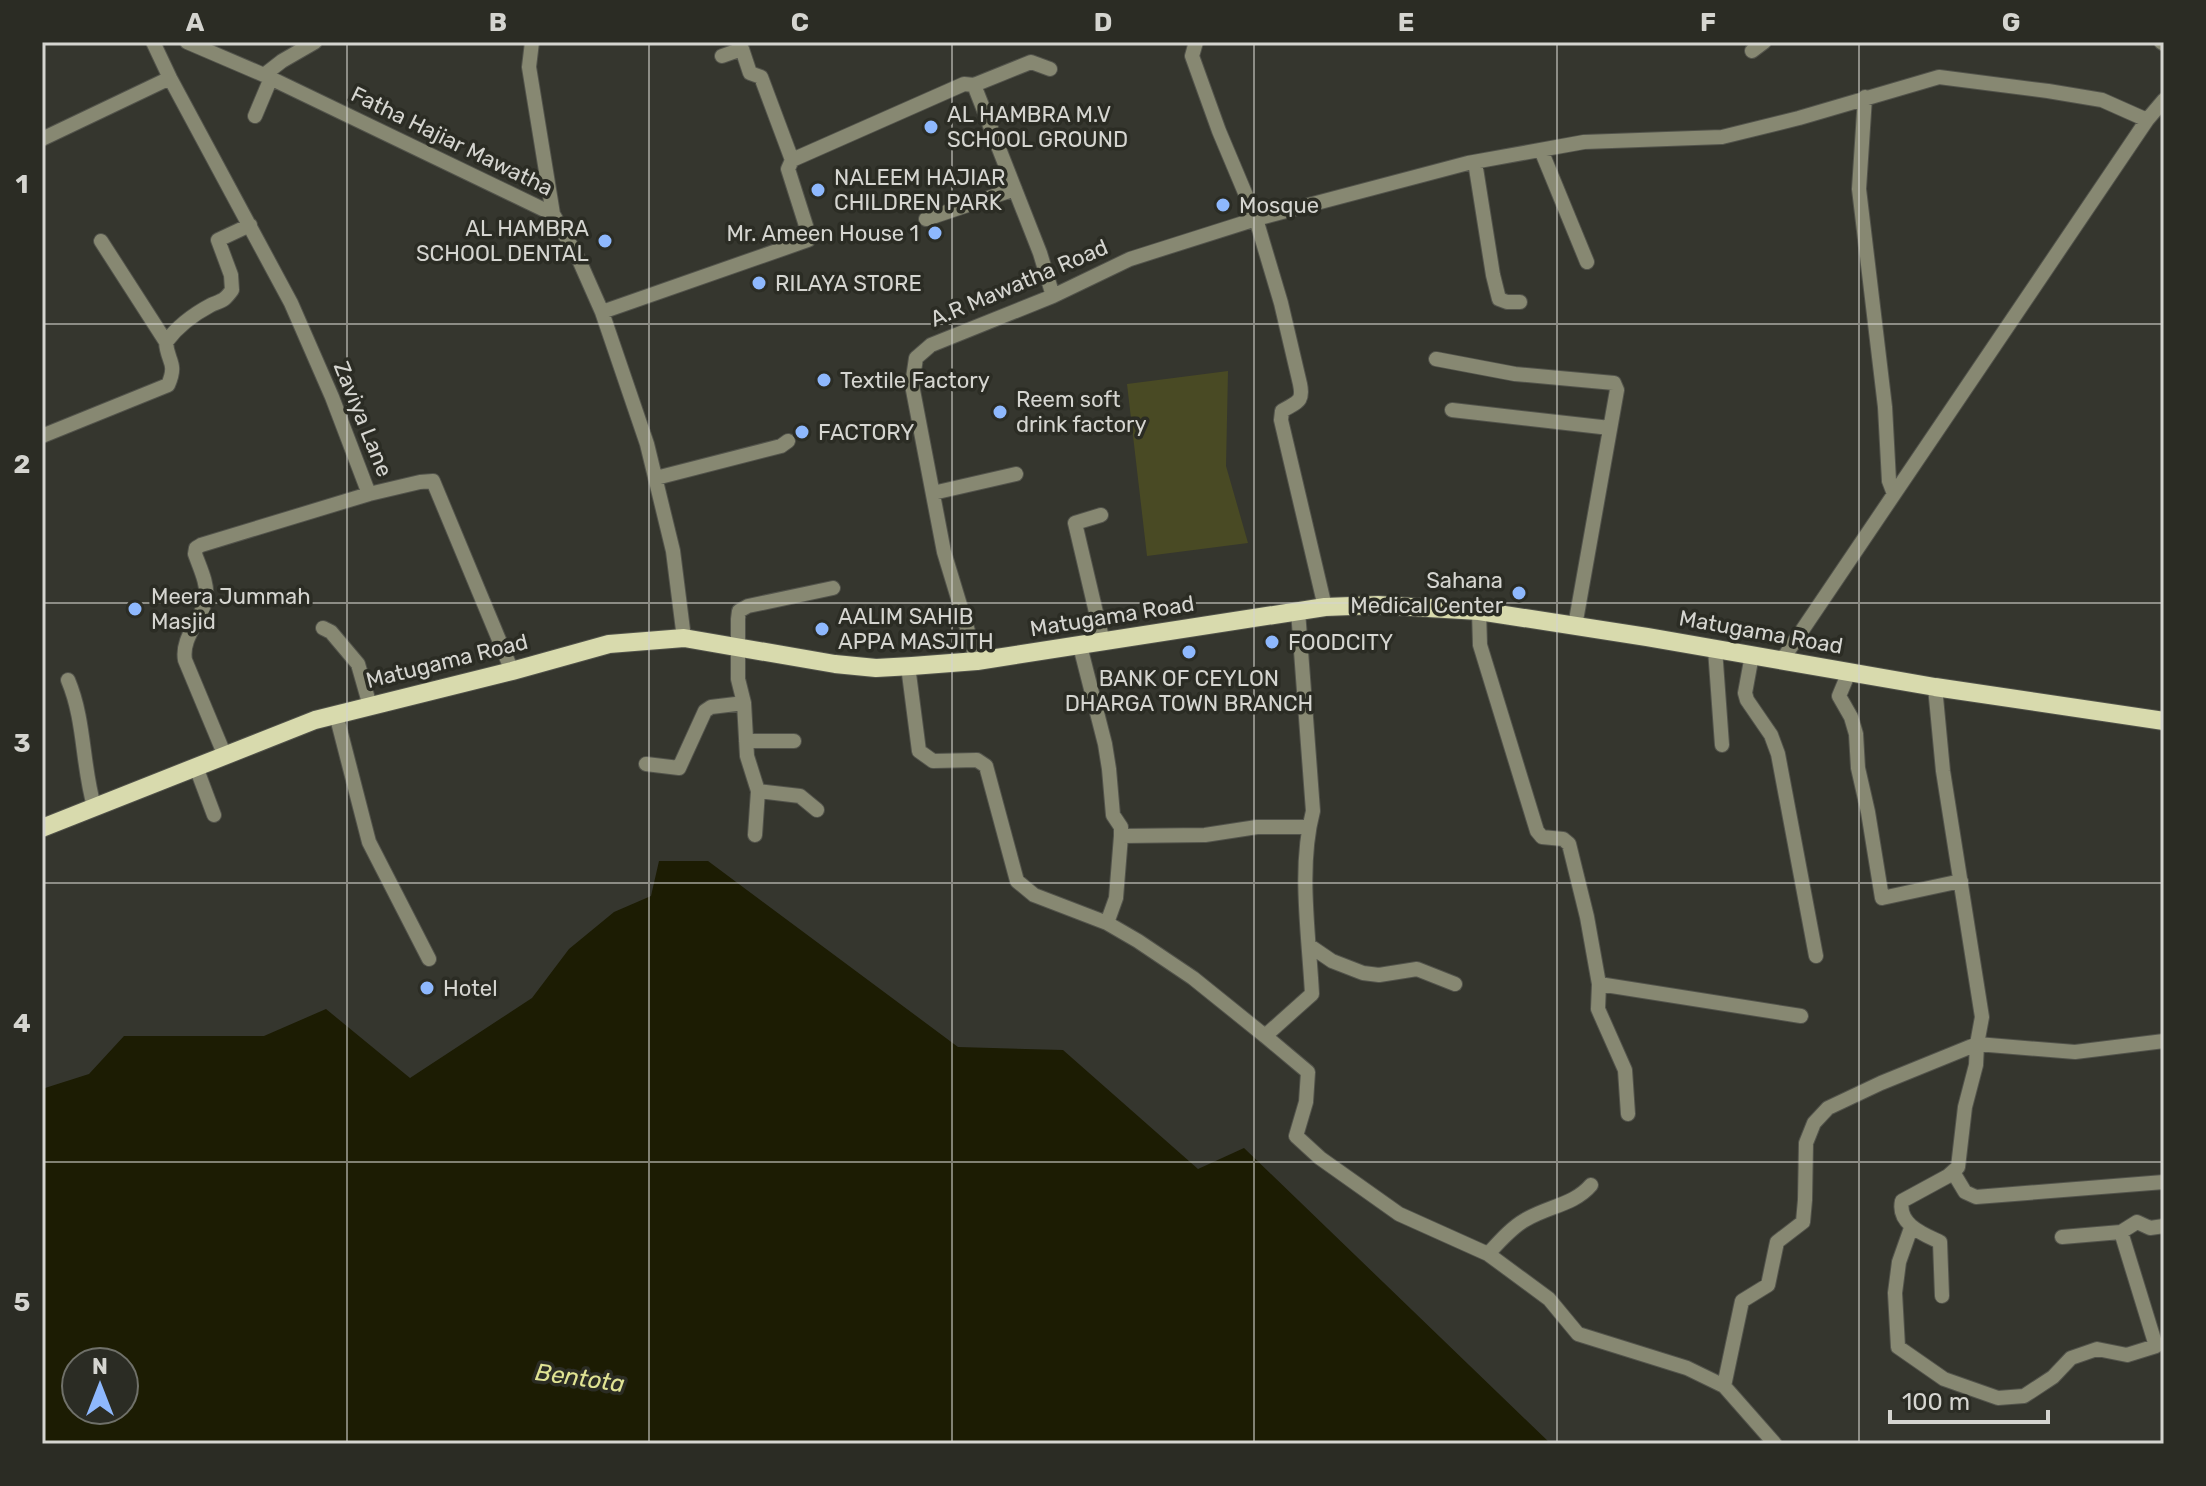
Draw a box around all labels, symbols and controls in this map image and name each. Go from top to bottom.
text: A [186,7,205,38]
text: B [489,7,507,38]
text: C [791,7,809,38]
text: D [1094,7,1112,38]
text: E [1398,7,1414,38]
text: F [1700,7,1716,38]
text: G [2002,7,2020,38]
street label: Fatha Hajiar Mawatha [347,80,557,202]
place label: AL HAMBRA M.V SCHOOL GROUND [947,101,1128,153]
marker: AL HAMBRA M.V SCHOOL GROUND [922,118,940,136]
place label: NALEEM HAJIAR CHILDREN PARK [834,164,1005,216]
text: 1 [16,169,28,200]
marker: NALEEM HAJIAR CHILDREN PARK [809,181,827,199]
place label: Mosque [1239,192,1319,219]
marker: Mosque [1214,196,1232,214]
place label: AL HAMBRA SCHOOL DENTAL [416,215,589,267]
place label: Mr. Ameen House 1 [726,220,919,247]
marker: Mr. Ameen House 1 [926,224,944,242]
marker: AL HAMBRA SCHOOL DENTAL [596,232,614,250]
street label: A.R Mawatha Road [926,233,1112,333]
place label: RILAYA STORE [775,270,922,297]
marker: RILAYA STORE [750,274,768,292]
street label: Zaviya Lane [328,357,398,481]
place label: Textile Factory [840,367,990,394]
marker: Textile Factory [815,371,833,389]
place label: Reem soft drink factory [1016,386,1147,438]
marker: Reem soft drink factory [991,403,1009,421]
place label: FACTORY [818,419,914,446]
marker: FACTORY [793,423,811,441]
text: 2 [14,449,30,480]
place label: Sahana Medical Center [1350,567,1504,619]
place label: Meera Jummah Masjid [151,583,311,635]
marker: Sahana Medical Center [1510,584,1528,602]
street label: Matugama Road [1028,590,1196,642]
marker: Meera Jummah Masjid [126,600,144,618]
place label: AALIM SAHIB APPA MASJITH [838,603,994,655]
street label: Matugama Road [1677,604,1845,660]
marker: AALIM SAHIB APPA MASJITH [813,620,831,638]
street label: Matugama Road [363,628,531,694]
place label: FOODCITY [1288,629,1393,656]
marker: FOODCITY [1263,633,1281,651]
marker: BANK OF CEYLON DHARGA TOWN BRANCH [1180,643,1198,661]
place label: BANK OF CEYLON DHARGA TOWN BRANCH [1065,665,1313,717]
text: 3 [13,728,31,759]
place label: Hotel [443,975,498,1002]
marker: Hotel [418,979,436,997]
text: 4 [13,1008,31,1039]
text: 5 [14,1287,30,1318]
north arrow [60,1346,140,1426]
text: N [92,1353,108,1380]
water label: Bentota [534,1358,626,1398]
scale bar [1890,1374,2048,1424]
text: 100 m [1902,1388,1970,1416]

